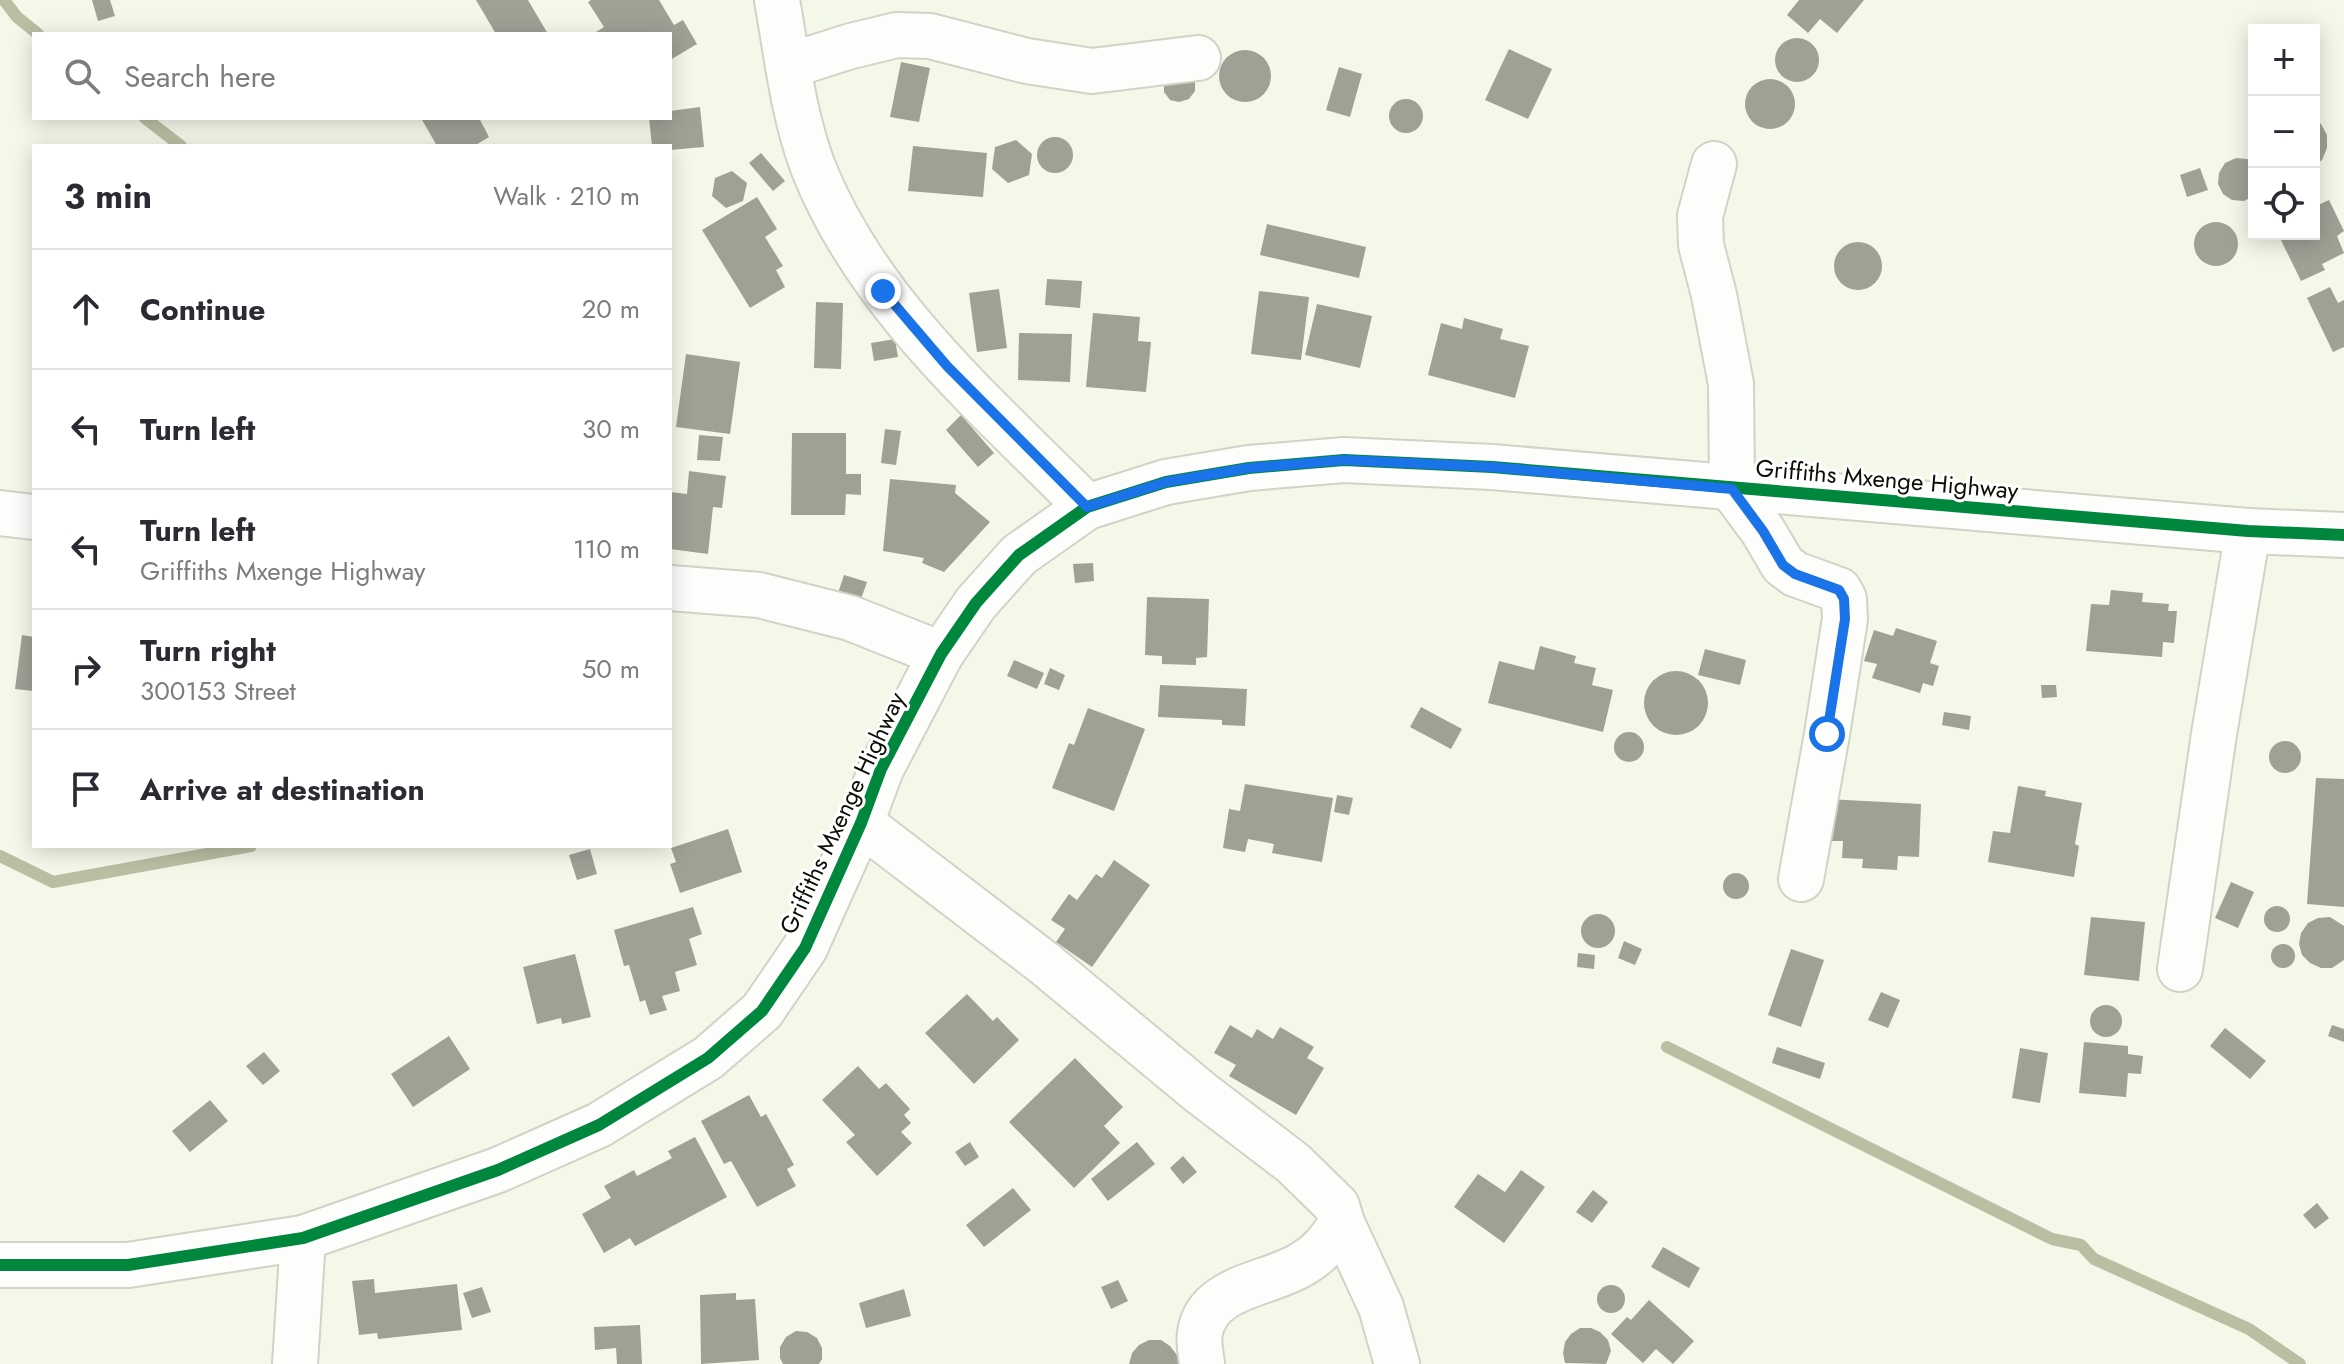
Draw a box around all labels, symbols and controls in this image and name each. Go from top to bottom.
map controls [2248,24,2320,240]
button: + [2248,24,2320,96]
search box [32,32,672,120]
icon: search [60,54,104,98]
text: Search here [124,55,276,98]
button: − [2248,96,2320,168]
button: locate [2248,168,2320,240]
text: 3 min [64,172,152,221]
text: Walk · 210 m [493,177,640,215]
route end [865,273,901,309]
icon: ahead [64,287,108,331]
text: Continue [140,288,266,331]
text: 20 m [582,290,640,328]
icon: left [64,407,108,451]
text: Turn left [140,408,255,451]
text: 30 m [582,410,640,448]
street label: Griffiths Mxenge Highway [1754,450,2020,508]
text: Turn left [140,509,255,552]
icon: left [64,527,108,571]
text: 110 m [573,530,640,568]
text: Griffiths Mxenge Highway [140,552,425,590]
text: Turn right [140,629,276,672]
icon: right [64,647,108,691]
text: 50 m [582,650,640,688]
text: 300153 Street [140,672,296,710]
street label: Griffiths Mxenge Highway [770,686,914,940]
route start [1809,716,1845,752]
icon: arrive [64,767,108,811]
text: Arrive at destination [140,768,425,811]

